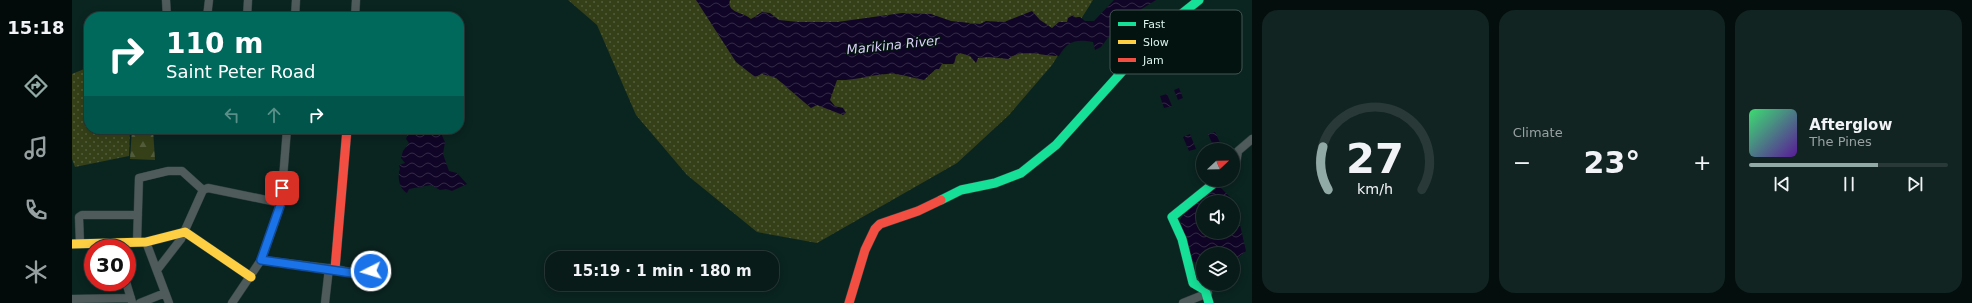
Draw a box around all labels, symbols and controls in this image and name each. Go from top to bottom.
legend [1110,10,1242,74]
text: 15:18 [7,17,65,38]
text: Fast [1143,18,1166,31]
text: 110 m [166,27,263,60]
icon: right [100,28,152,80]
water label: Marikina River [846,32,942,57]
text: Slow [1143,36,1169,49]
text: Jam [1142,54,1164,67]
text: Saint Peter Road [166,61,315,82]
icon: directions [22,72,50,100]
icon: left [221,104,243,126]
icon: ahead [263,104,285,126]
icon: right [305,104,327,126]
text: Afterglow [1809,116,1892,134]
text: Climate [1513,125,1563,140]
text: 27 [1346,133,1404,182]
icon: music [22,134,50,162]
text: The Pines [1809,134,1872,149]
north arrow [1196,143,1240,187]
map controls [1196,143,1240,291]
text: 23° [1584,145,1640,180]
text: − [1513,150,1531,175]
text: + [1693,150,1711,175]
pin [265,171,299,205]
icon: previous [1771,173,1793,195]
icon: pause [1838,173,1860,195]
icon: next [1904,173,1926,195]
icon: arrive [271,177,293,199]
text: km/h [1357,180,1393,196]
button: sound [1196,195,1240,239]
icon: phone [22,196,50,224]
speed limit sign: 30 [84,239,136,291]
button: layers [1196,247,1240,291]
position arrow [350,250,392,292]
icon: climate [22,258,50,286]
text: 15:19 · 1 min · 180 m [572,262,752,280]

